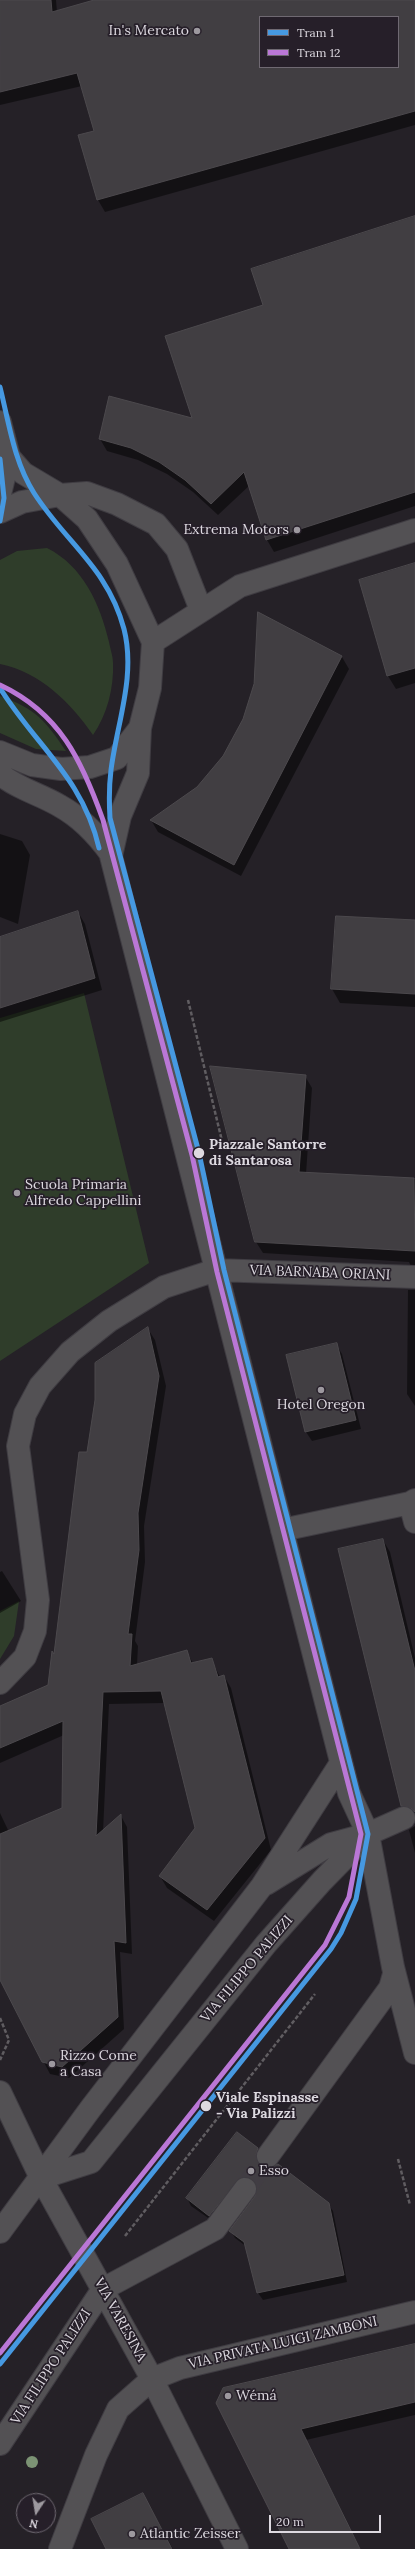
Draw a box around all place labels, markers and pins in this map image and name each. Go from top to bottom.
place label: In's Mercato [109,23,189,39]
marker: In's Mercato [192,26,202,36]
place label: Extrema Motors [183,522,289,538]
marker: Extrema Motors [292,525,302,535]
place label: Piazzale Santorre di Santarosa [209,1137,326,1170]
marker: Piazzale Santorre di Santarosa [192,1146,206,1160]
place label: Scuola Primaria Alfredo Cappellini [25,1177,141,1210]
marker: Scuola Primaria Alfredo Cappellini [12,1188,22,1198]
marker: Hotel Oregon [316,1385,326,1395]
place label: Hotel Oregon [277,1397,365,1413]
place label: Rizzo Come a Casa [60,2048,137,2080]
marker: Rizzo Come a Casa [47,2059,57,2069]
place label: Viale Espinasse - Via Palizzi [216,2090,319,2122]
marker: Viale Espinasse - Via Palizzi [199,2099,213,2113]
place label: Esso [259,2163,289,2179]
marker: Esso [246,2166,256,2176]
place label: Wémá [236,2388,277,2404]
marker: Wémá [223,2391,233,2401]
place label: Atlantic Zeisser [140,2526,241,2542]
marker: Atlantic Zeisser [127,2529,137,2539]

